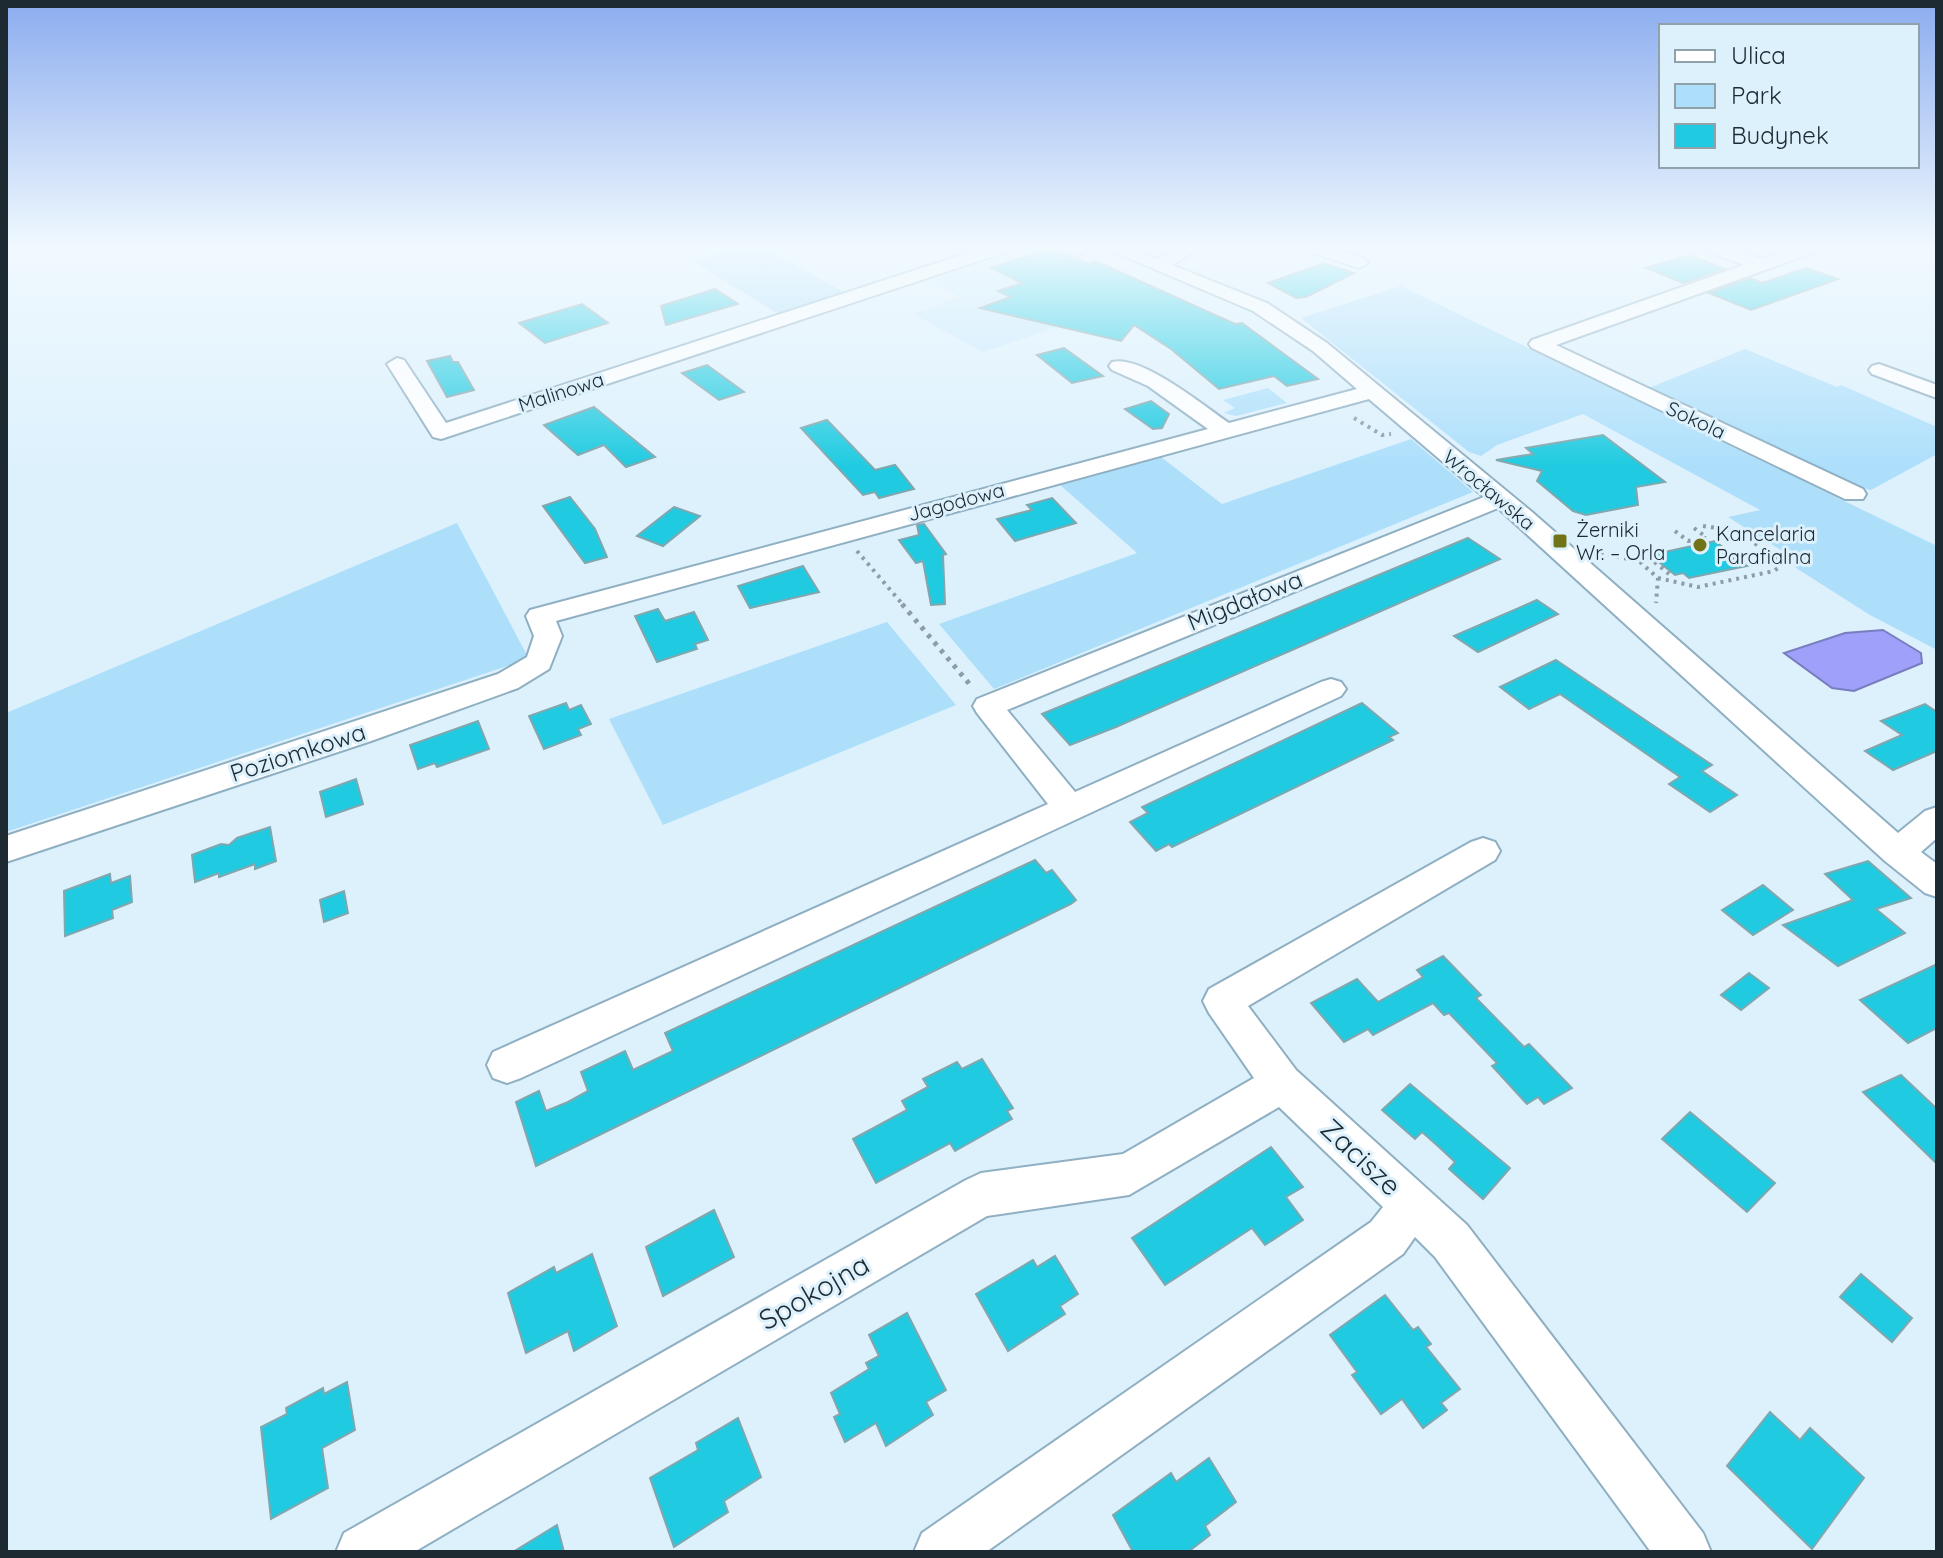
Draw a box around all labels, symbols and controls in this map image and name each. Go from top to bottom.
legend [1659,24,1919,168]
text: Ulica [1731,40,1786,70]
text: Park [1731,80,1782,110]
text: Budynek [1731,120,1829,150]
street label: Malinowa [515,366,607,417]
street label: Sokola [1663,395,1730,444]
street label: Wrocławska [1438,444,1541,535]
street label: Jagodowa [905,477,1007,526]
place label: Żerniki Wr. – Orla [1576,517,1665,565]
place label: Kancelaria Parafialna [1716,521,1816,569]
marker: Żerniki Wr. – Orla [1551,532,1569,550]
marker: Kancelaria Parafialna [1691,536,1709,554]
street label: Migdałowa [1183,563,1306,637]
street label: Poziomkowa [226,716,369,788]
street label: Zacisze [1314,1111,1409,1203]
street label: Spokojna [752,1246,875,1337]

